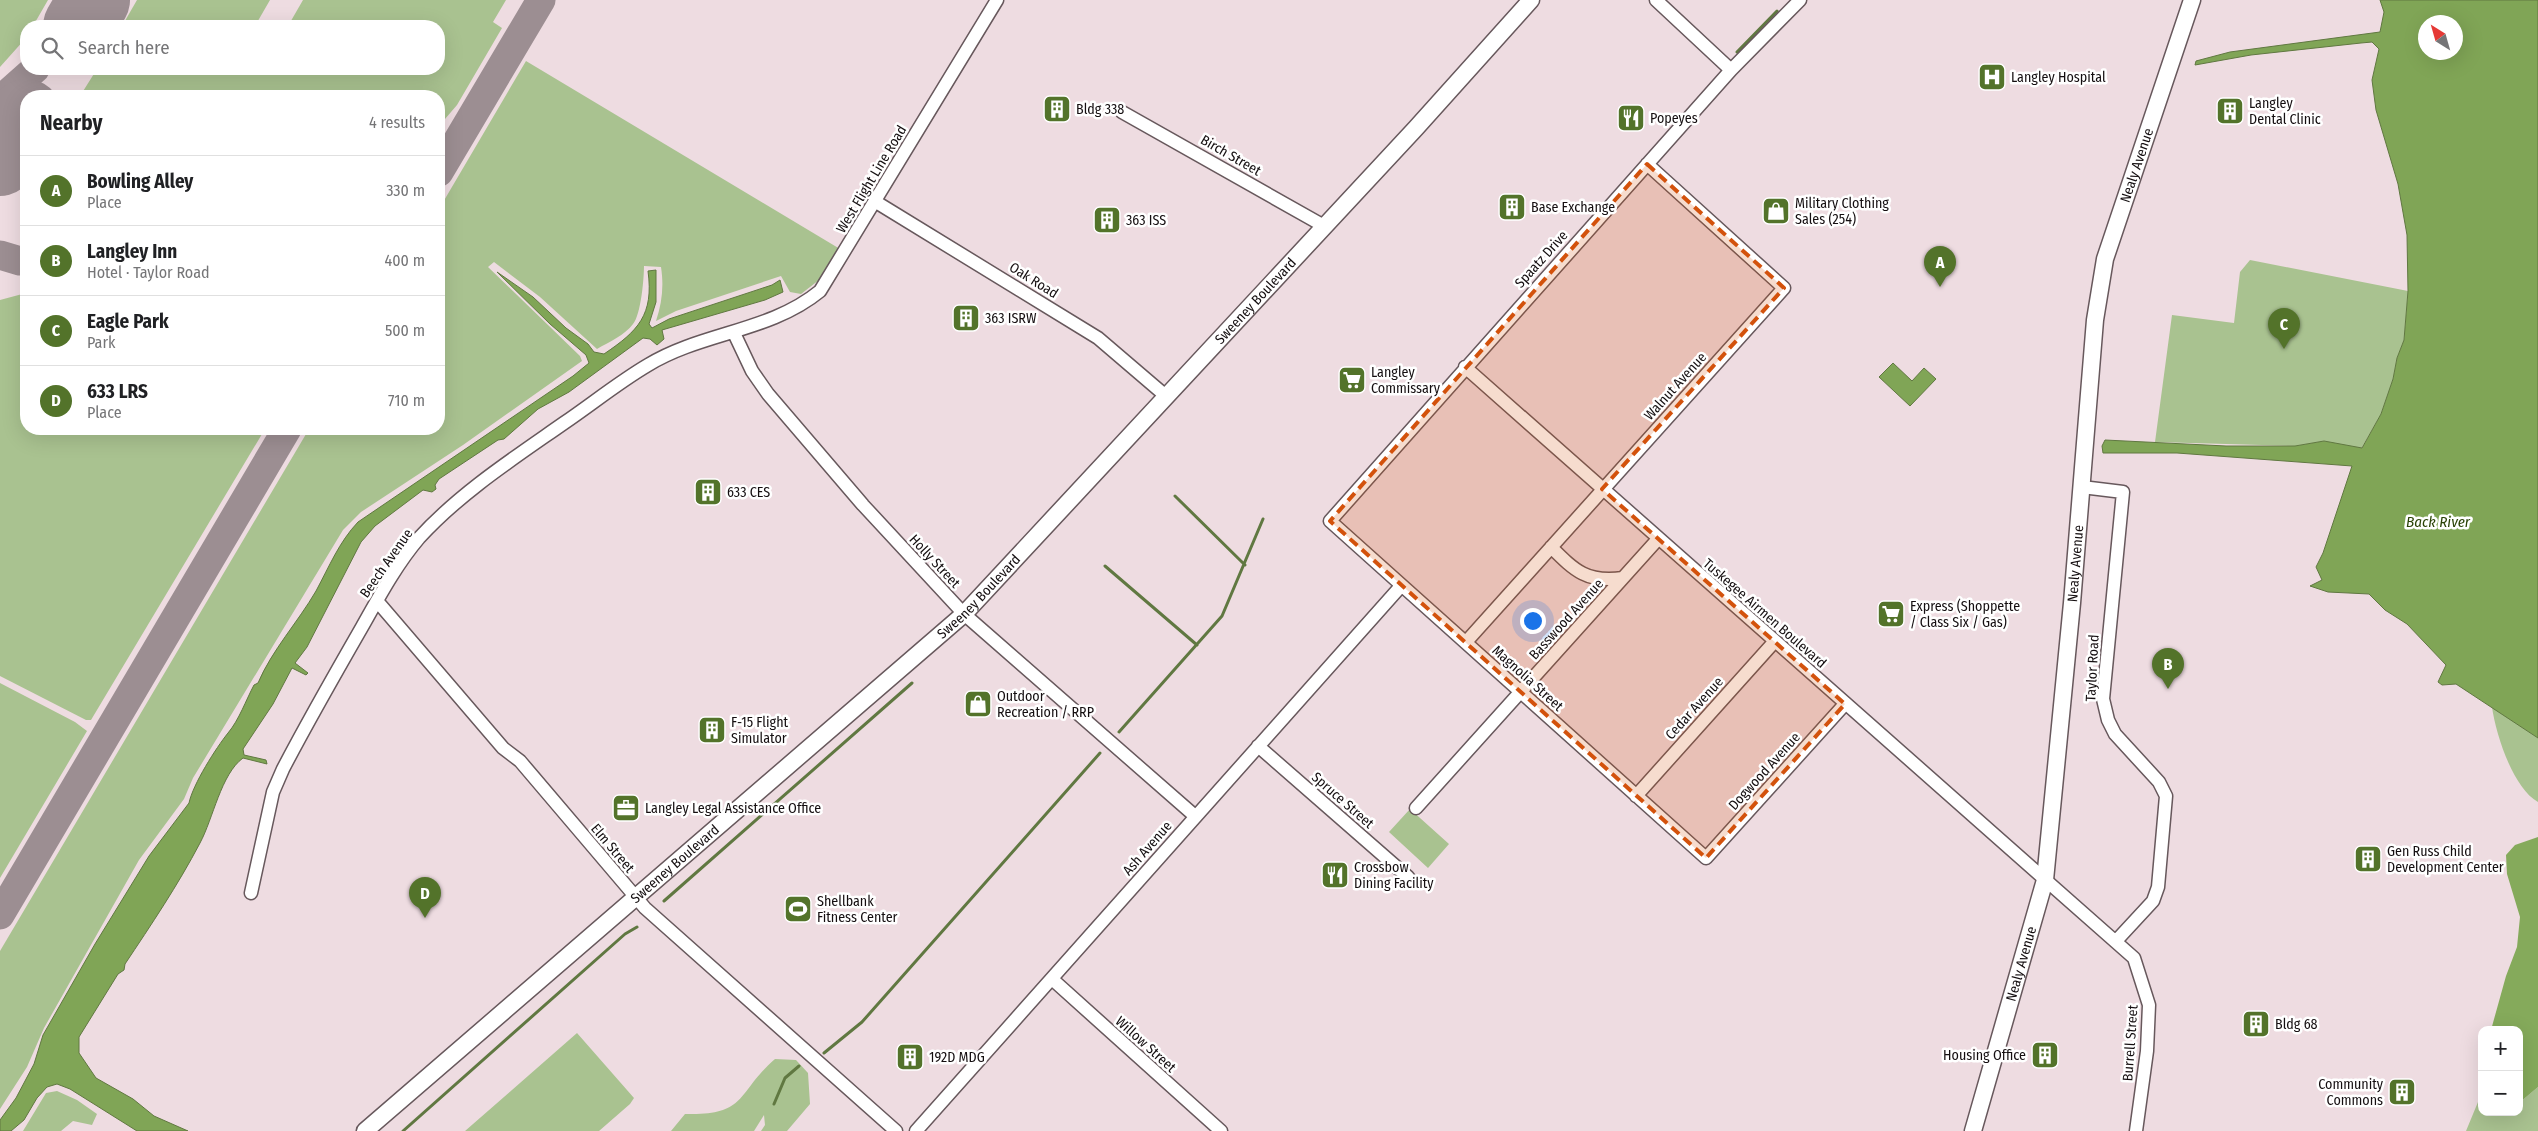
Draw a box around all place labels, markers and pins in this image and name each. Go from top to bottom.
hospital icon: Langley Hospital [1977,62,2007,92]
place label: Langley Hospital [2011,69,2106,86]
building icon: Bldg 338 [1042,94,1072,124]
place label: Langley Dental Clinic [2249,95,2321,128]
building icon: Langley Dental Clinic [2215,96,2245,126]
place label: Bldg 338 [1076,101,1124,118]
restaurant icon: Popeyes [1616,103,1646,133]
place label: Popeyes [1650,110,1698,127]
building icon: Base Exchange [1497,192,1527,222]
place label: Military Clothing Sales (254) [1795,195,1889,228]
shop icon: Military Clothing Sales (254) [1761,196,1791,226]
place label: Base Exchange [1531,199,1615,216]
building icon: 363 ISS [1092,205,1122,235]
place label: 363 ISS [1126,212,1166,229]
pin: A [1924,246,1956,287]
building icon: 363 ISRW [951,303,981,333]
pin: C [2268,308,2300,349]
place label: 363 ISRW [985,310,1037,327]
place label: Langley Commissary [1371,364,1441,397]
supermarket icon: Langley Commissary [1337,365,1367,395]
building icon: 633 CES [693,477,723,507]
place label: 633 CES [727,484,770,501]
place label: Express (Shoppette / Class Six / Gas) [1910,598,2020,631]
supermarket icon: Express (Shoppette / Class Six / Gas) [1876,599,1906,629]
pin: B [2152,648,2184,689]
place label: Outdoor Recreation / RRP [997,688,1094,721]
shop icon: Outdoor Recreation / RRP [963,689,993,719]
place label: F-15 Flight Simulator [731,714,789,747]
building icon: F-15 Flight Simulator [697,715,727,745]
office icon: Langley Legal Assistance Office [611,793,641,823]
place label: Langley Legal Assistance Office [645,800,821,817]
place label: Gen Russ Child Development Center [2387,843,2504,876]
building icon: Gen Russ Child Development Center [2353,844,2383,874]
place label: Crossbow Dining Facility [1354,859,1434,892]
restaurant icon: Crossbow Dining Facility [1320,860,1350,890]
pin: D [409,877,441,918]
place label: Shellbank Fitness Center [817,893,898,926]
sports icon: Shellbank Fitness Center [783,894,813,924]
building icon: Bldg 68 [2241,1009,2271,1039]
place label: Bldg 68 [2275,1016,2318,1033]
building icon: Housing Office [2030,1040,2060,1070]
building icon: 192D MDG [895,1042,925,1072]
place label: Housing Office [1943,1047,2026,1064]
place label: 192D MDG [929,1049,985,1066]
place label: Community Commons [2318,1076,2384,1109]
building icon: Community Commons [2387,1077,2417,1107]

